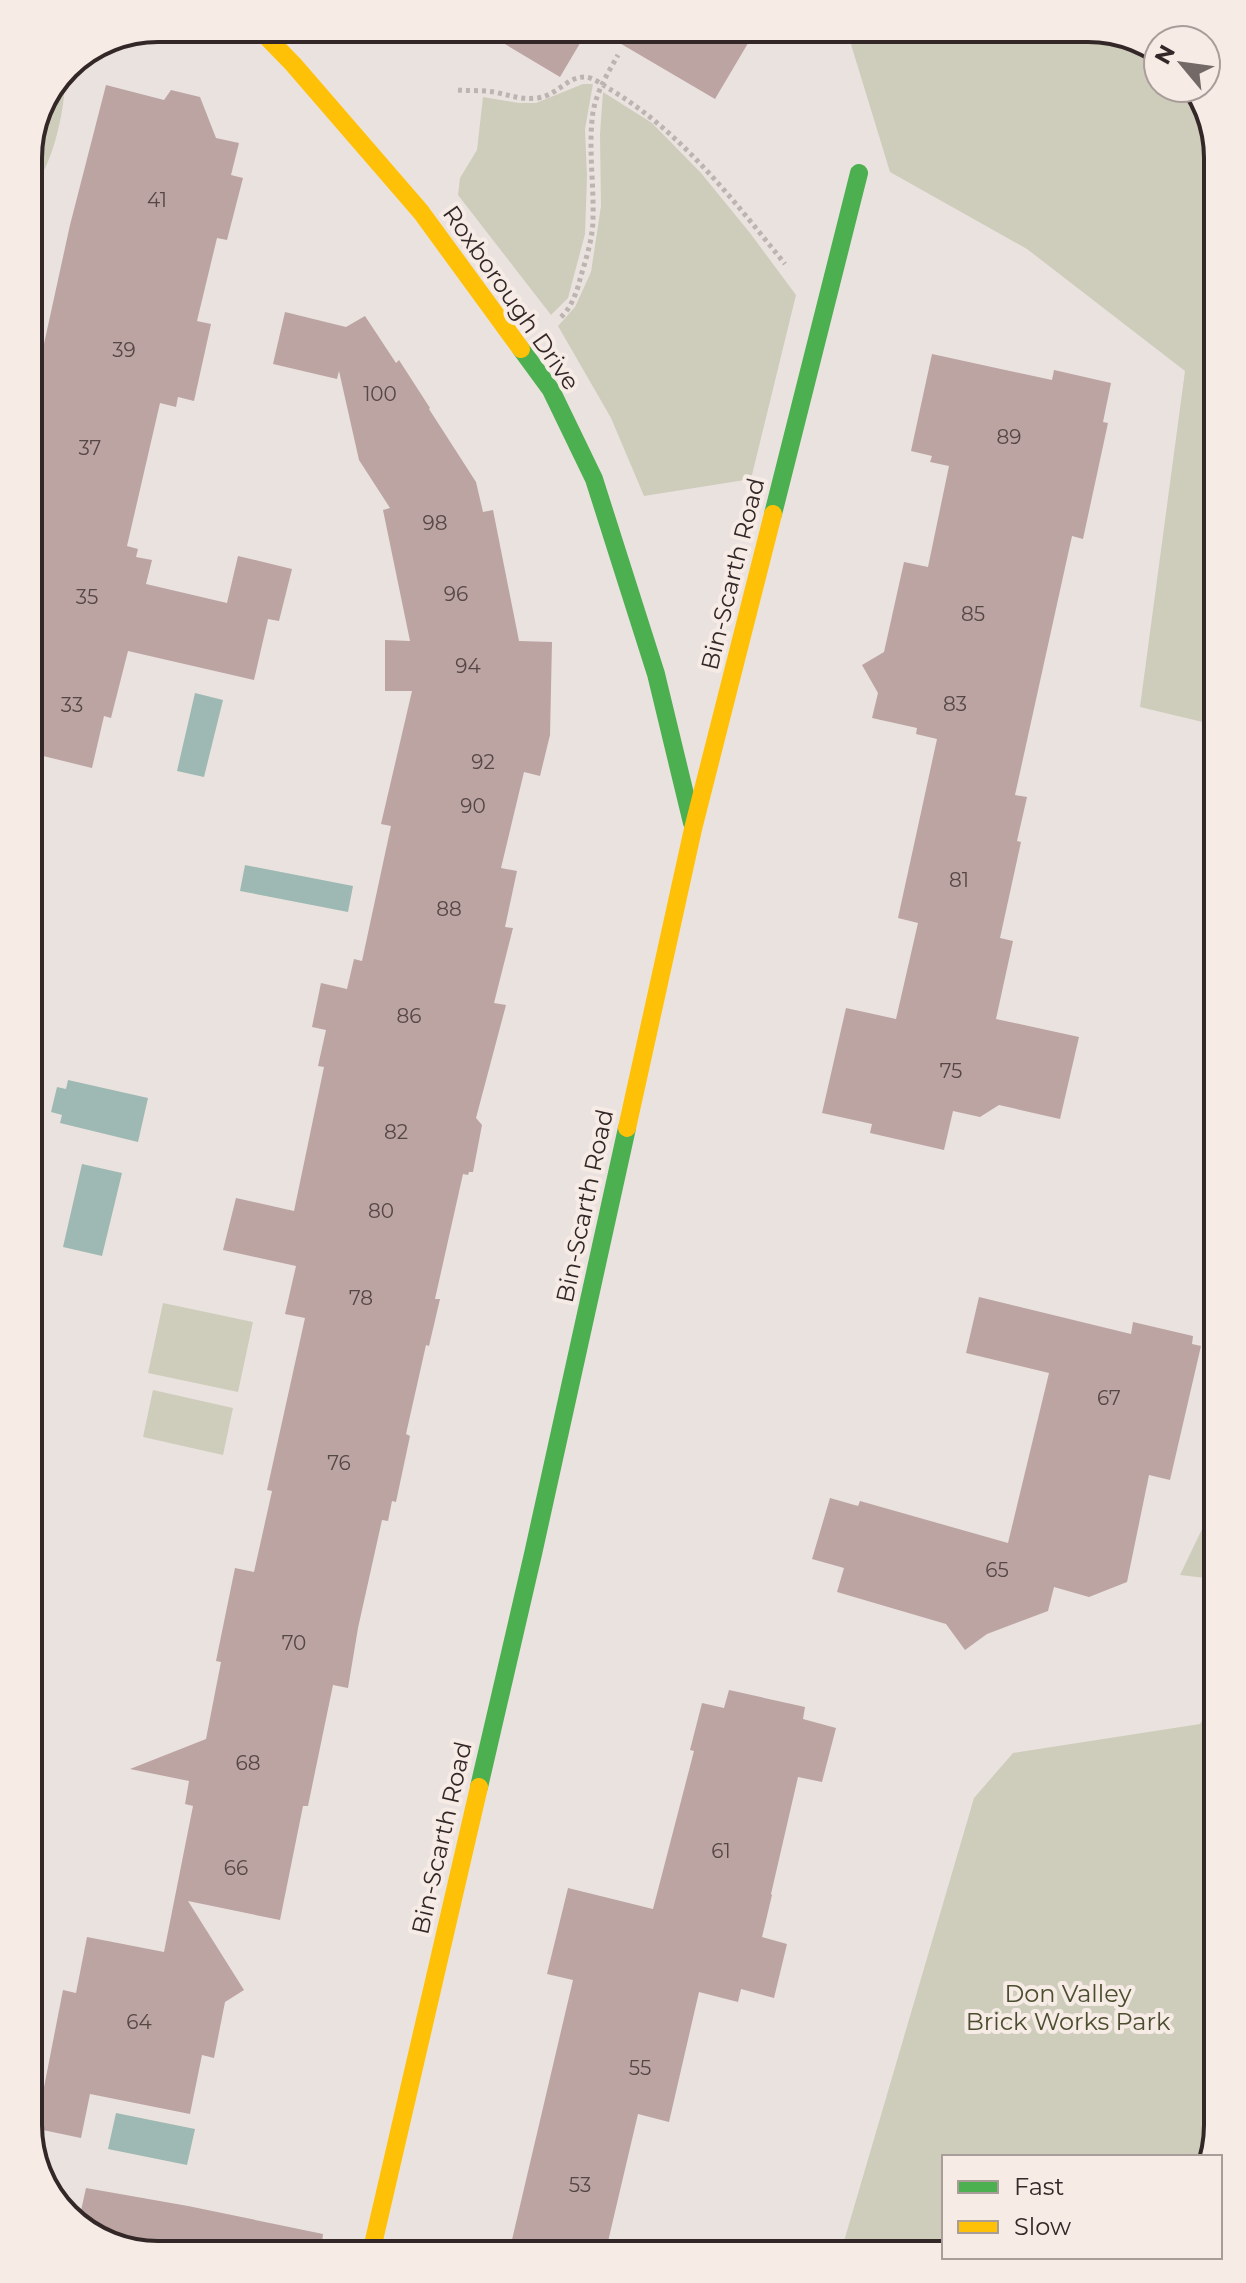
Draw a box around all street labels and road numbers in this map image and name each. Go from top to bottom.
street label: Roxborough Drive [437,200,586,395]
street label: Bin-Scarth Road [695,475,770,673]
street label: Bin-Scarth Road [550,1107,619,1305]
street label: Bin-Scarth Road [405,1739,478,1937]

